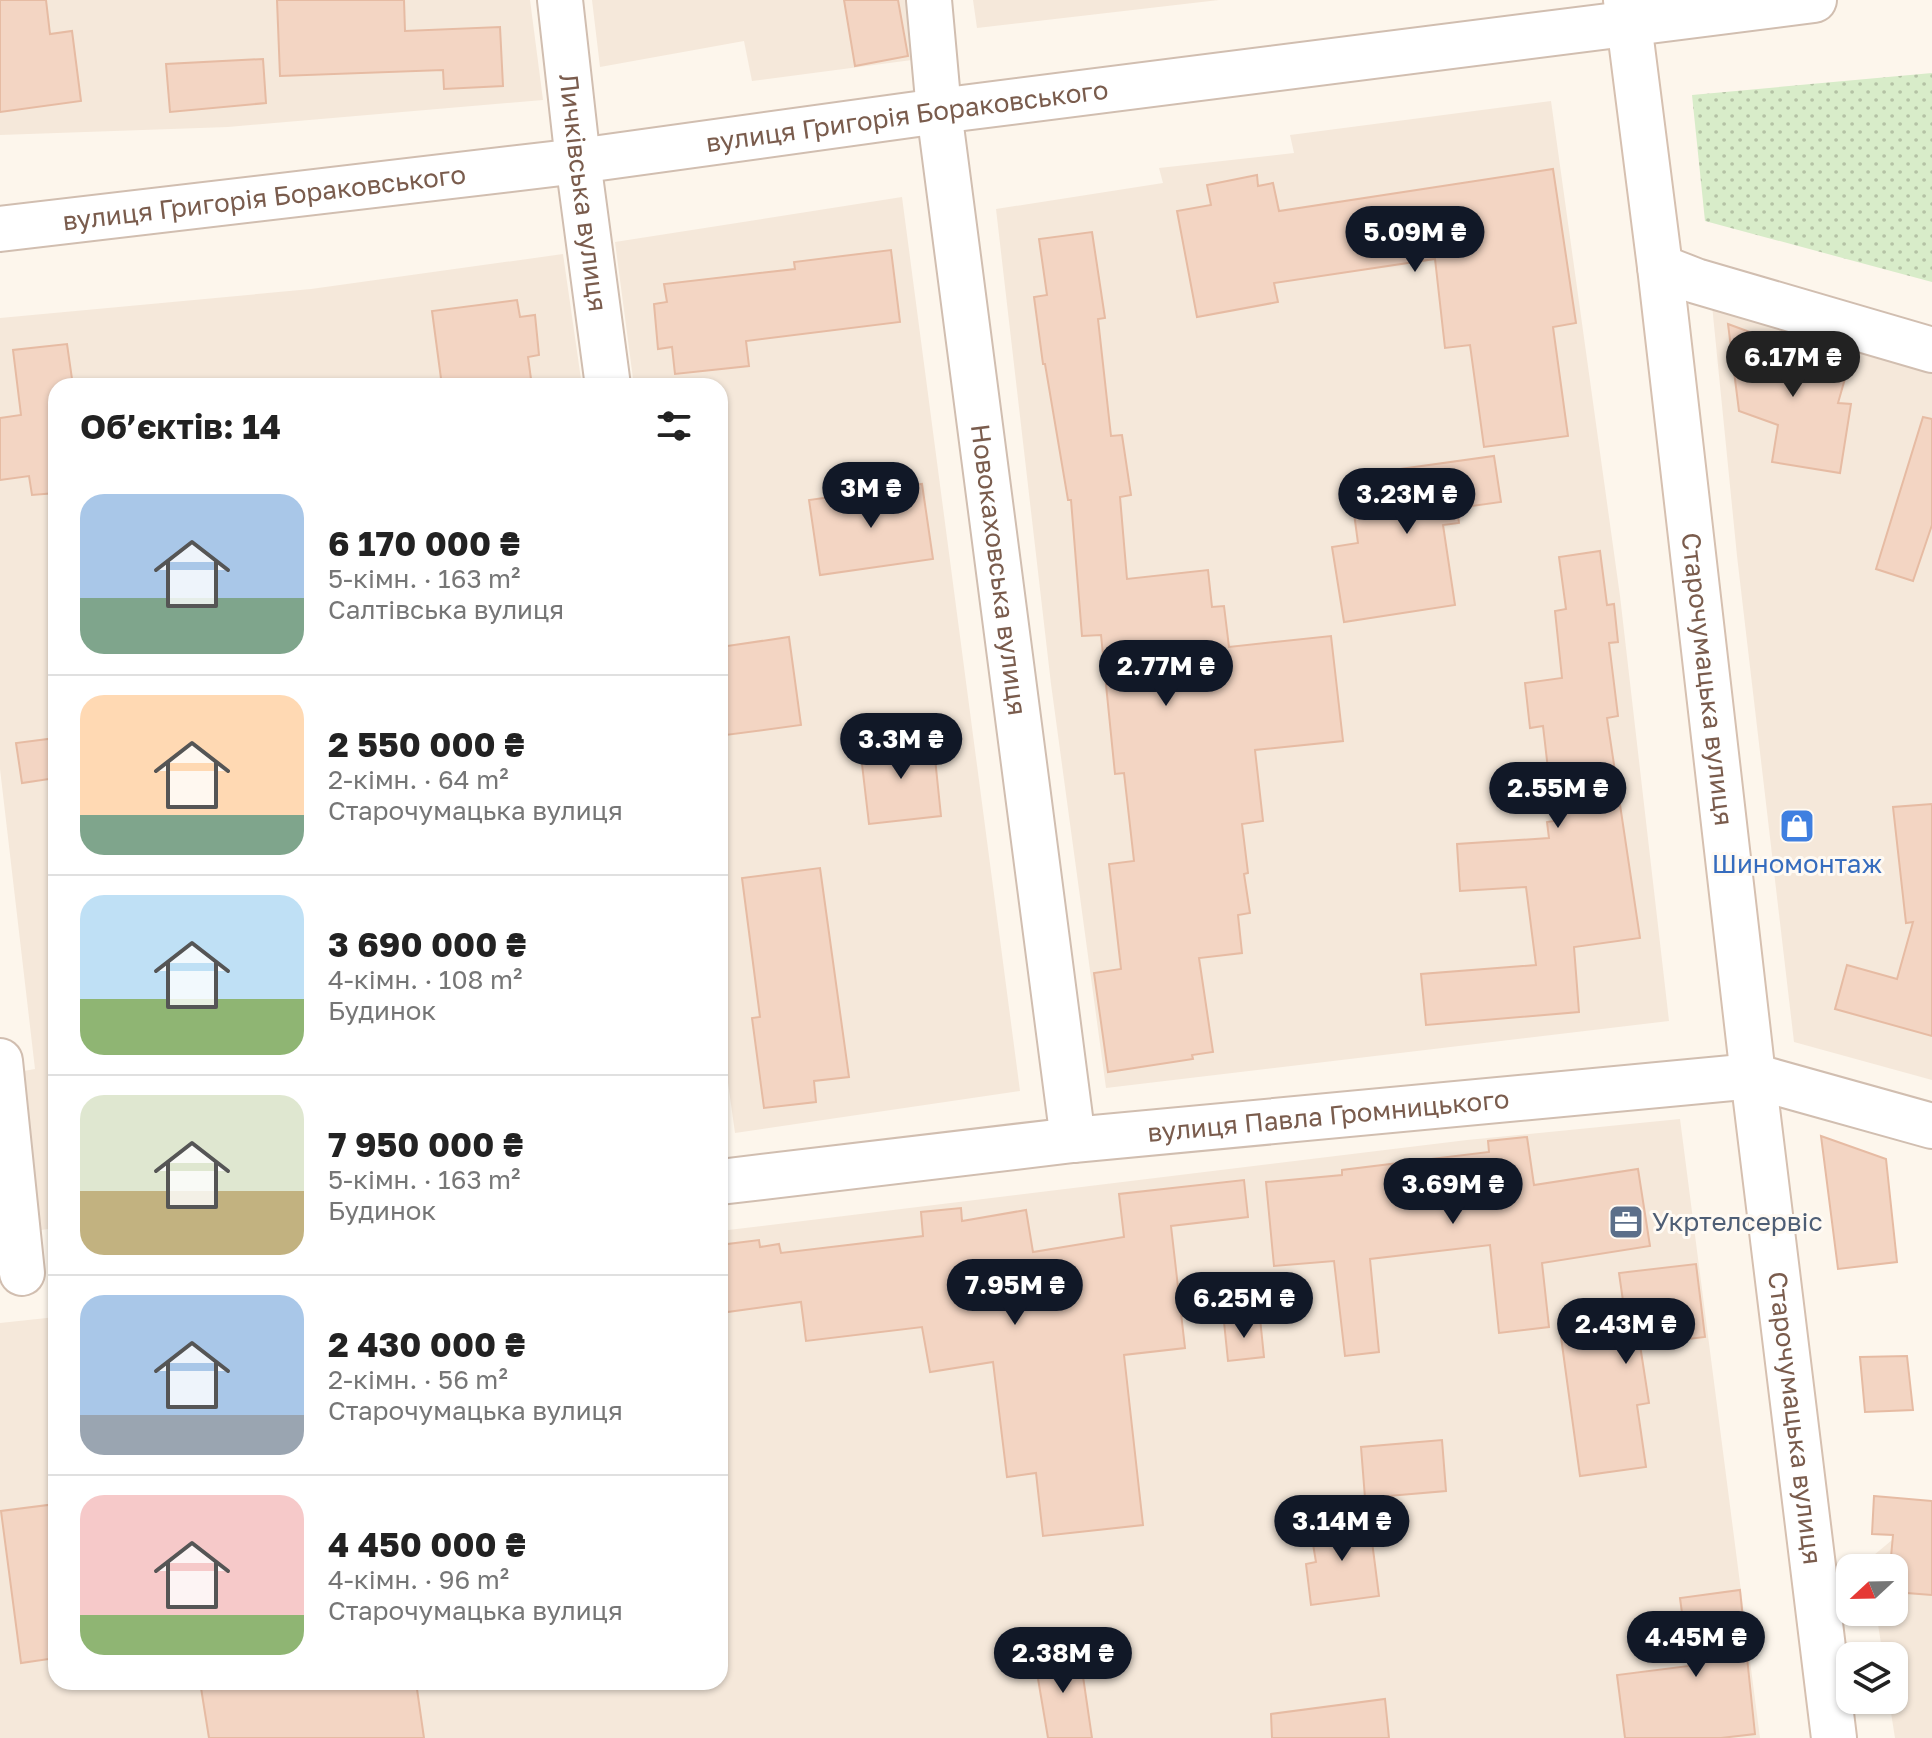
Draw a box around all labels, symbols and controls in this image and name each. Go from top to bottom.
street label: Личківська вулиця [553,72,614,314]
street label: вулиця Григорія Бораковського [704,74,1110,158]
street label: вулиця Григорія Бораковського [61,158,467,237]
pin: 5.09M ₴ [1341,206,1489,274]
text: 5.09M ₴ [1363,216,1467,247]
pin: 6.17M ₴ [1719,331,1867,399]
text: 6.17M ₴ [1744,341,1842,372]
icon: filters [652,404,696,448]
text: Об’єктів: 14 [80,406,281,446]
street label: Новокаховська вулиця [965,422,1034,717]
pin: 3M ₴ [824,462,918,530]
pin: 3.23M ₴ [1333,468,1481,536]
text: 3M ₴ [840,472,902,503]
text: 3.23M ₴ [1356,478,1458,509]
text: 6 170 000 ₴ [328,523,520,563]
icon: home [144,526,240,622]
street label: Старочумацька вулиця [1676,531,1740,827]
text: 5-кімн. · 163 m² [328,563,520,594]
text: Салтівська вулиця [328,594,564,625]
pin: 2.77M ₴ [1092,640,1240,708]
text: 2.77M ₴ [1117,650,1215,681]
pin: 3.3M ₴ [836,713,966,781]
text: 3.3M ₴ [858,723,944,754]
text: 2 550 000 ₴ [328,724,525,764]
icon: home [144,727,240,823]
pin: 2.55M ₴ [1484,762,1632,830]
text: 2-кімн. · 64 m² [328,764,509,795]
text: 2.55M ₴ [1507,772,1609,803]
text: Старочумацька вулиця [328,795,623,826]
shop icon: Шиномонтаж [1778,807,1816,845]
place label: Шиномонтаж [1712,848,1882,879]
text: 3 690 000 ₴ [328,924,527,964]
icon: home [144,927,240,1023]
text: 4-кімн. · 108 m² [328,964,522,995]
text: Будинок [328,995,436,1026]
street label: вулиця Павла Громницького [1146,1083,1511,1148]
text: 7 950 000 ₴ [328,1124,524,1164]
icon: home [144,1127,240,1223]
pin: 3.69M ₴ [1379,1158,1527,1226]
text: 5-кімн. · 163 m² [328,1164,520,1195]
text: 3.69M ₴ [1402,1168,1504,1199]
text: Будинок [328,1195,436,1226]
office icon: Укртелсервіс [1607,1203,1645,1241]
place label: Укртелсервіс [1652,1206,1823,1237]
pin: 7.95M ₴ [941,1259,1089,1327]
text: 7.95M ₴ [965,1269,1065,1300]
street label: Старочумацька вулиця [1762,1270,1829,1566]
pin: 6.25M ₴ [1170,1272,1318,1340]
text: 6.25M ₴ [1193,1282,1295,1313]
pin: 2.43M ₴ [1552,1298,1700,1366]
text: 2.43M ₴ [1575,1308,1677,1339]
text: 2 430 000 ₴ [328,1324,525,1364]
icon: home [144,1327,240,1423]
text: 2-кімн. · 56 m² [328,1364,508,1395]
text: Старочумацька вулиця [328,1395,623,1426]
pin: 3.14M ₴ [1268,1495,1416,1563]
text: 3.14M ₴ [1292,1505,1392,1536]
text: 4 450 000 ₴ [328,1524,526,1564]
icon: home [144,1527,240,1623]
north arrow [1836,1554,1908,1626]
map controls [1836,1554,1908,1714]
text: 4-кімн. · 96 m² [328,1564,509,1595]
text: Старочумацька вулиця [328,1595,623,1626]
pin: 4.45M ₴ [1622,1611,1770,1679]
text: 4.45M ₴ [1645,1621,1747,1652]
pin: 2.38M ₴ [989,1627,1137,1695]
text: 2.38M ₴ [1012,1637,1114,1668]
button: layers [1836,1642,1908,1714]

